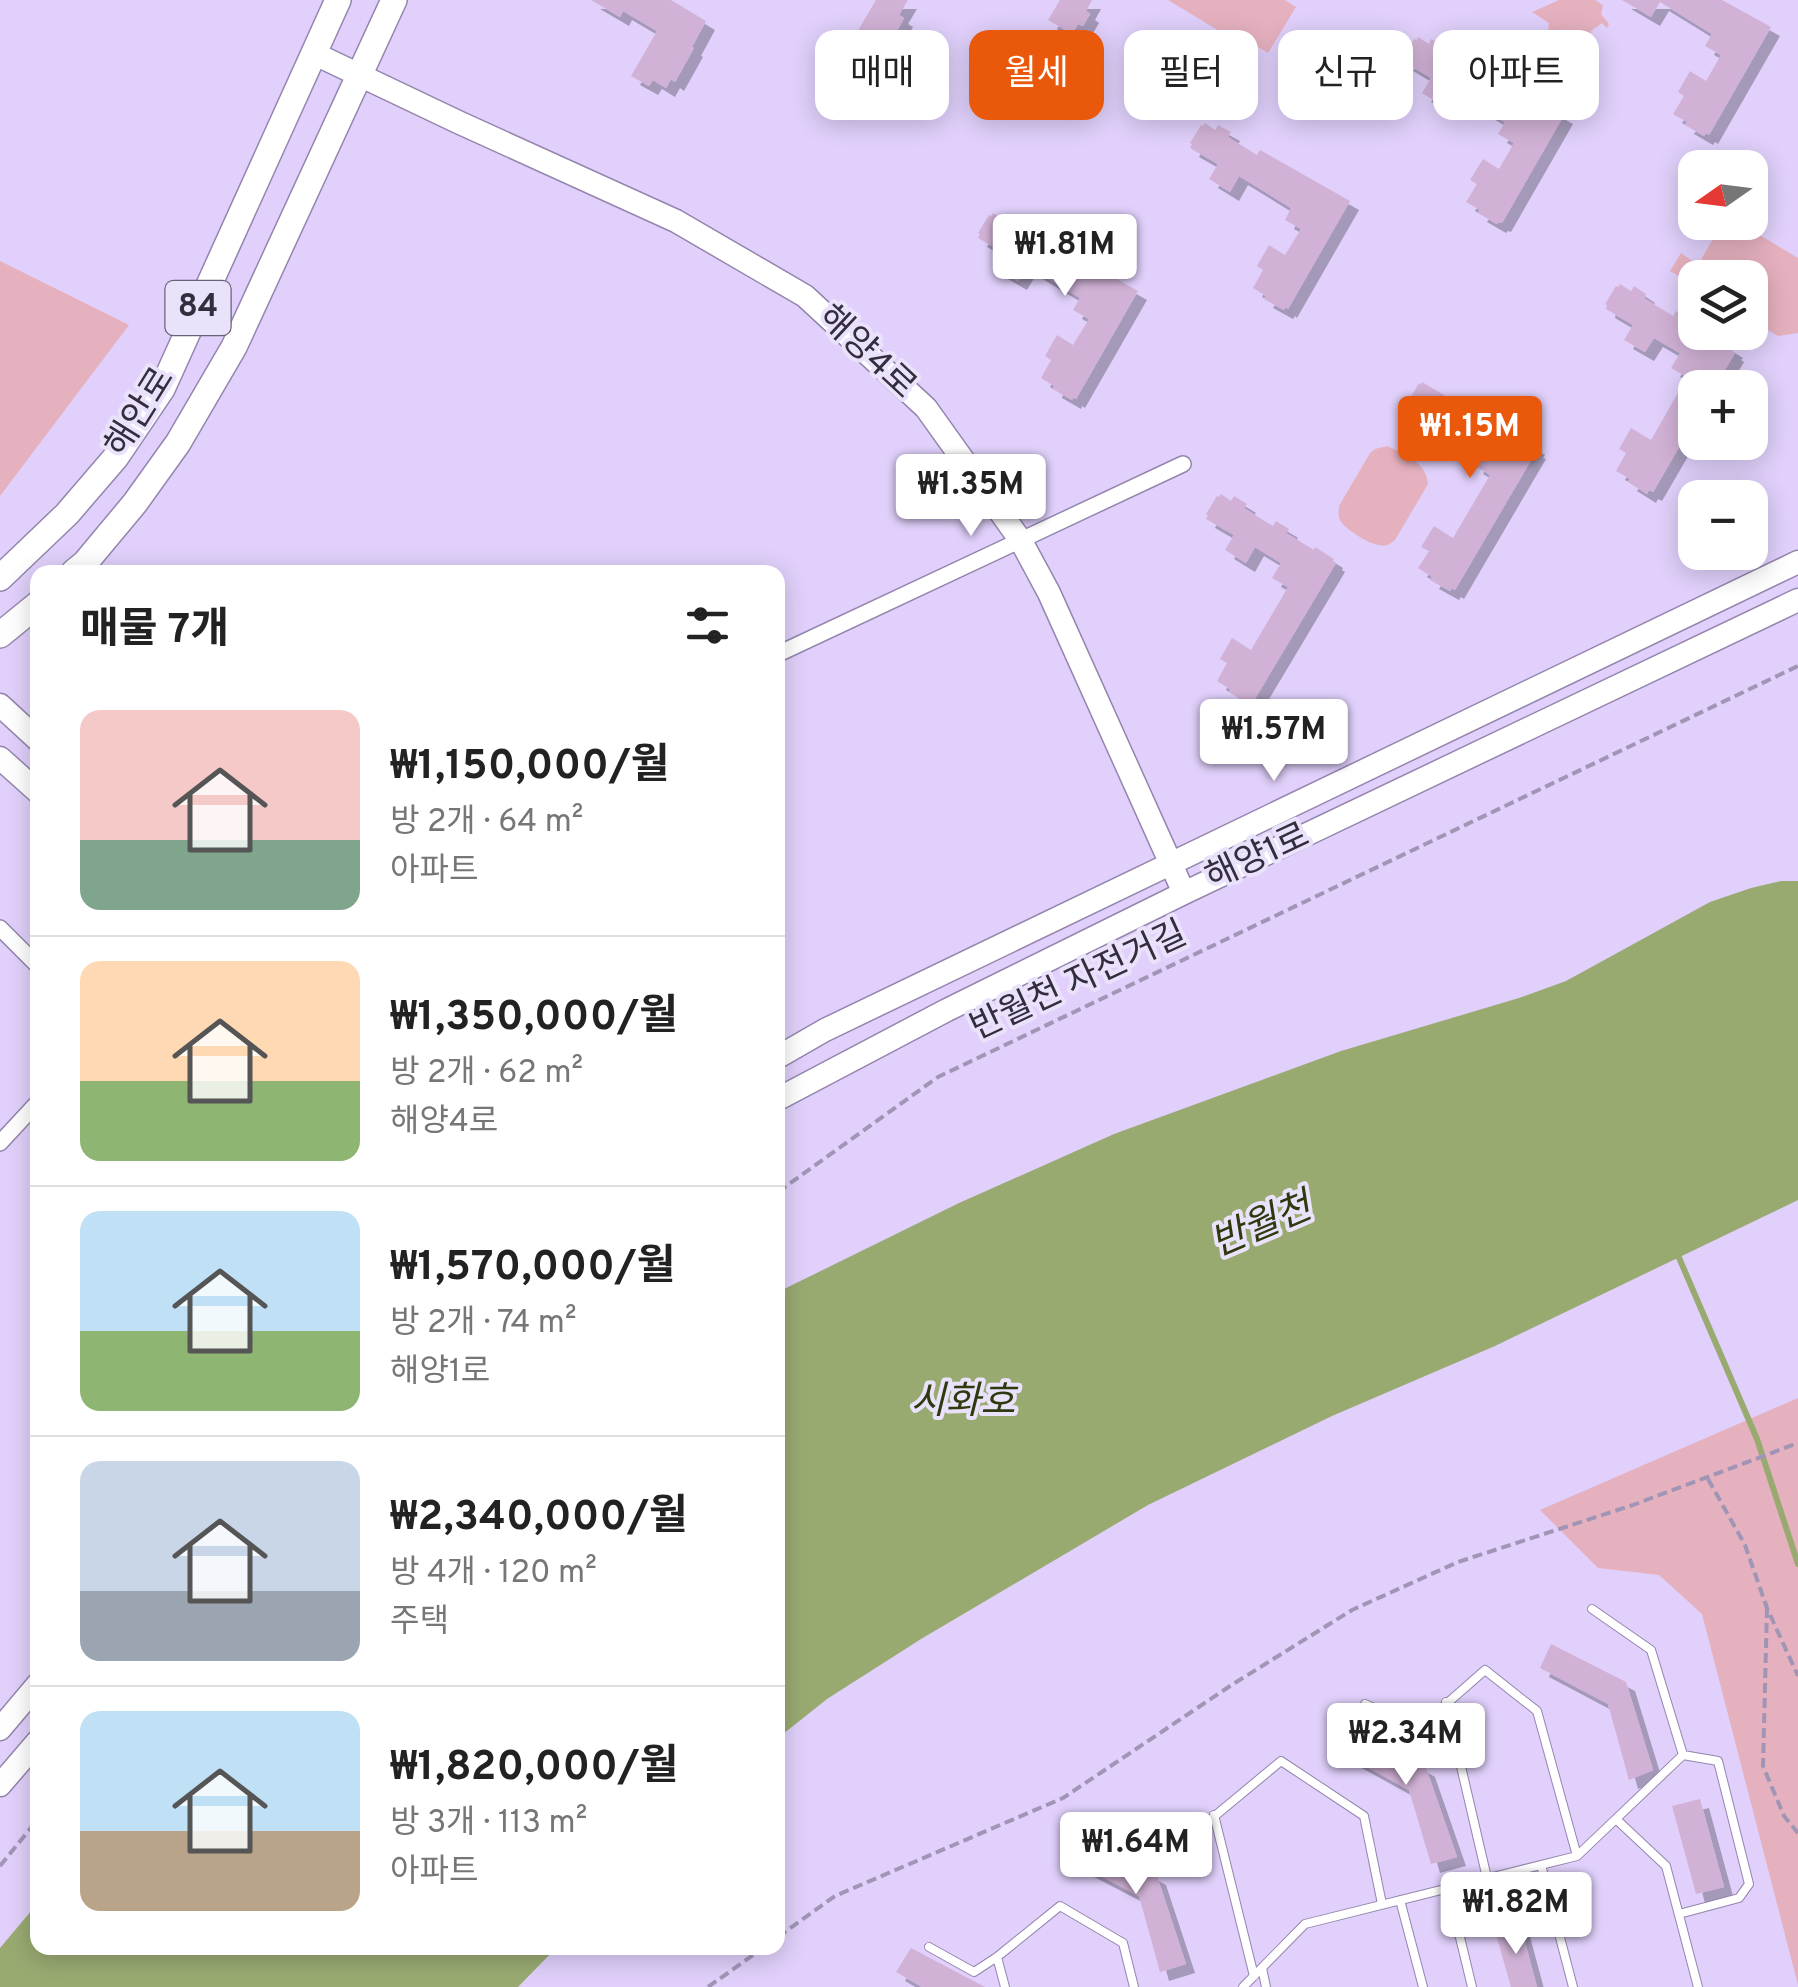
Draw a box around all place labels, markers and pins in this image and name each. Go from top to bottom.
pin: ₩1.81M [984,214,1146,299]
pin: ₩1.15M [1389,396,1551,481]
pin: ₩1.35M [890,454,1052,539]
pin: ₩1.57M [1193,699,1355,784]
pin: ₩2.34M [1325,1703,1487,1788]
pin: ₩1.64M [1055,1812,1217,1897]
pin: ₩1.82M [1435,1872,1597,1957]

